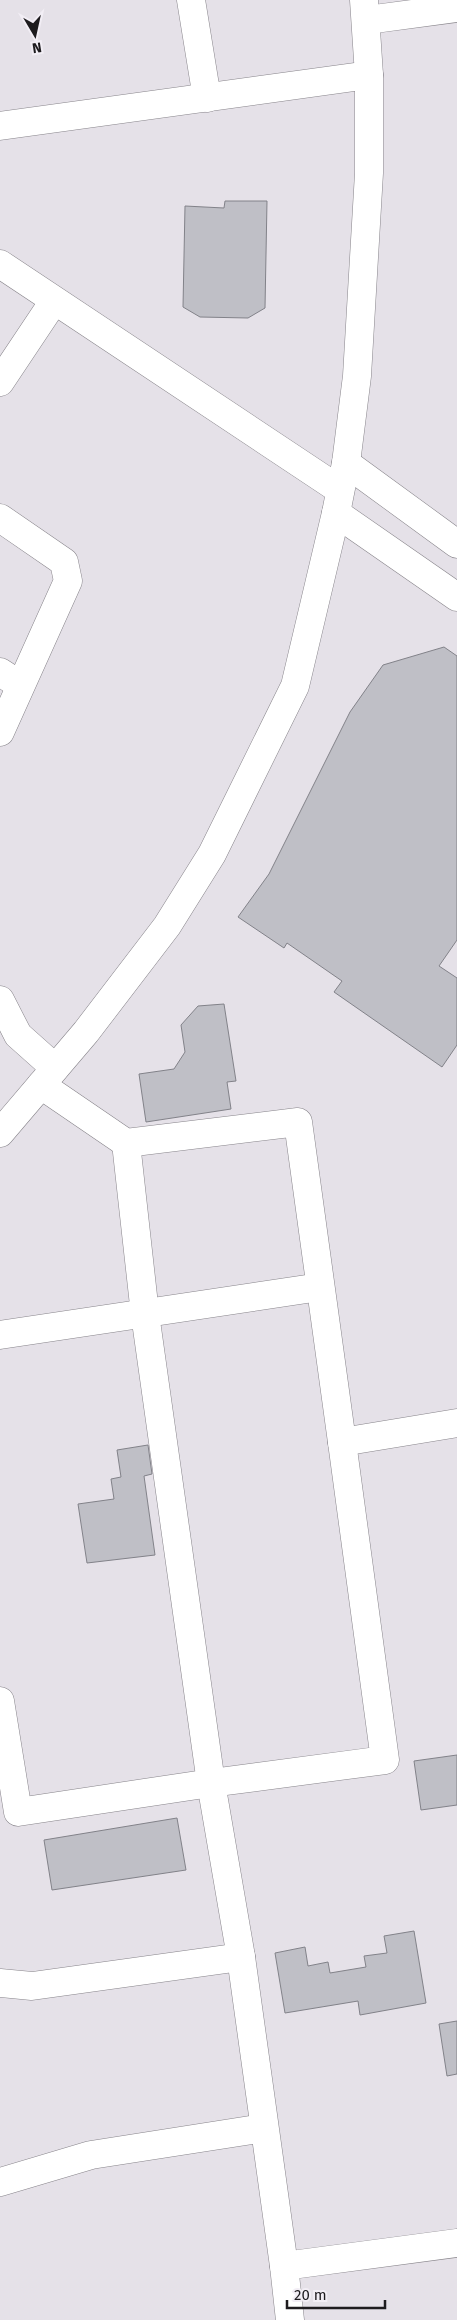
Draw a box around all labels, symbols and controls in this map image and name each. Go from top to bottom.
north arrow [10,10,60,60]
text: N [31,38,43,56]
scale bar [287,2278,384,2310]
text: 20 m [294,2286,327,2304]

